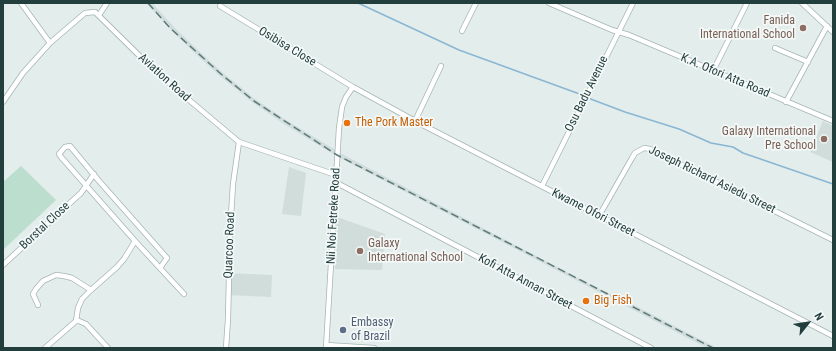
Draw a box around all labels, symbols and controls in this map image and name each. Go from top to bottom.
place label: Fanida International School [700,14,795,42]
marker: Fanida International School [798,23,808,33]
street label: Osibisa Close [256,24,318,70]
street label: Aviation Road [135,51,193,105]
street label: K.A. Ofori Atta Road [678,51,772,101]
street label: Osu Badu Avenue [562,54,612,134]
place label: The Pork Master [355,116,433,130]
marker: The Pork Master [342,118,352,128]
place label: Galaxy International Pre School [722,125,816,153]
marker: Galaxy International Pre School [819,134,829,144]
street label: Joseph Richard Asiedu Street [646,143,778,217]
street label: Nii Noi Fetreke Road [324,167,344,265]
street label: Kwame Ofori Street [549,186,637,240]
street label: Borstal Close [17,199,73,253]
street label: Quarcoo Road [222,211,238,279]
place label: Galaxy International School [368,237,463,265]
marker: Galaxy International School [355,246,365,256]
street label: Kofi Atta Annan Street [476,251,574,313]
place label: Big Fish [594,294,632,308]
marker: Big Fish [581,296,591,306]
north arrow [788,303,828,343]
text: N [812,311,826,323]
place label: Embassy of Brazil [351,316,394,344]
marker: Embassy of Brazil [338,325,348,335]

